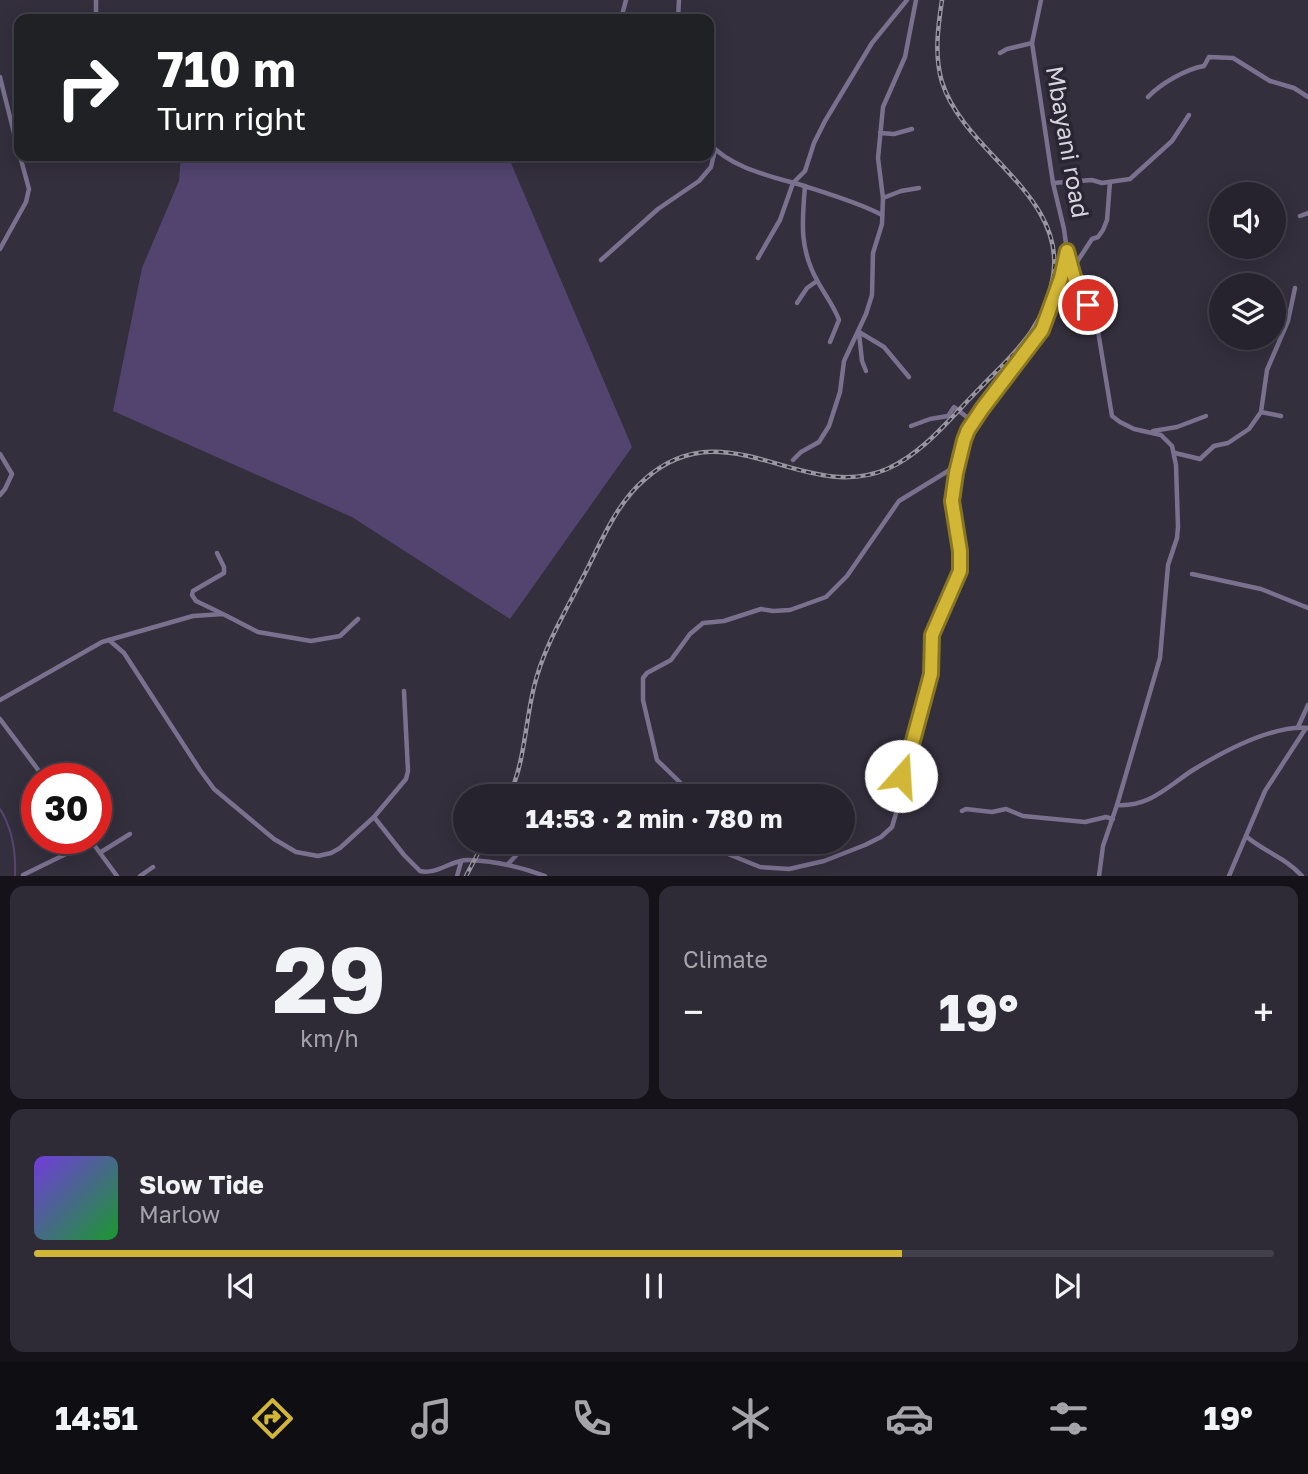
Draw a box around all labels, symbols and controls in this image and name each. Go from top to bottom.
text: 710 m [157,39,296,98]
icon: right [42,42,133,133]
street label: Mbayani road [1041,63,1096,220]
text: Turn right [157,99,306,137]
map controls [1209,182,1286,350]
button: sound [1209,182,1286,259]
button: layers [1209,273,1286,350]
pin [1058,275,1118,335]
icon: arrive [1069,286,1107,324]
position arrow [864,739,938,813]
speed limit sign: 30 [21,763,112,854]
text: 14:53 · 2 min · 780 m [525,803,783,834]
text: 29 [273,924,386,1033]
text: Climate [683,945,768,973]
text: 19° [938,980,1019,1042]
text: − [683,989,704,1034]
text: + [1253,989,1274,1034]
text: km/h [300,1024,359,1052]
text: Slow Tide [139,1169,264,1200]
text: Marlow [139,1200,220,1228]
icon: previous [222,1267,260,1305]
icon: pause [635,1267,673,1305]
icon: next [1048,1267,1086,1305]
icon: directions [248,1394,297,1443]
icon: music [407,1394,456,1443]
icon: phone [567,1394,616,1443]
icon: climate [726,1394,775,1443]
icon: car [885,1394,934,1443]
icon: filters [1044,1394,1093,1443]
text: 14:51 [55,1399,138,1437]
text: 19° [1203,1399,1253,1437]

